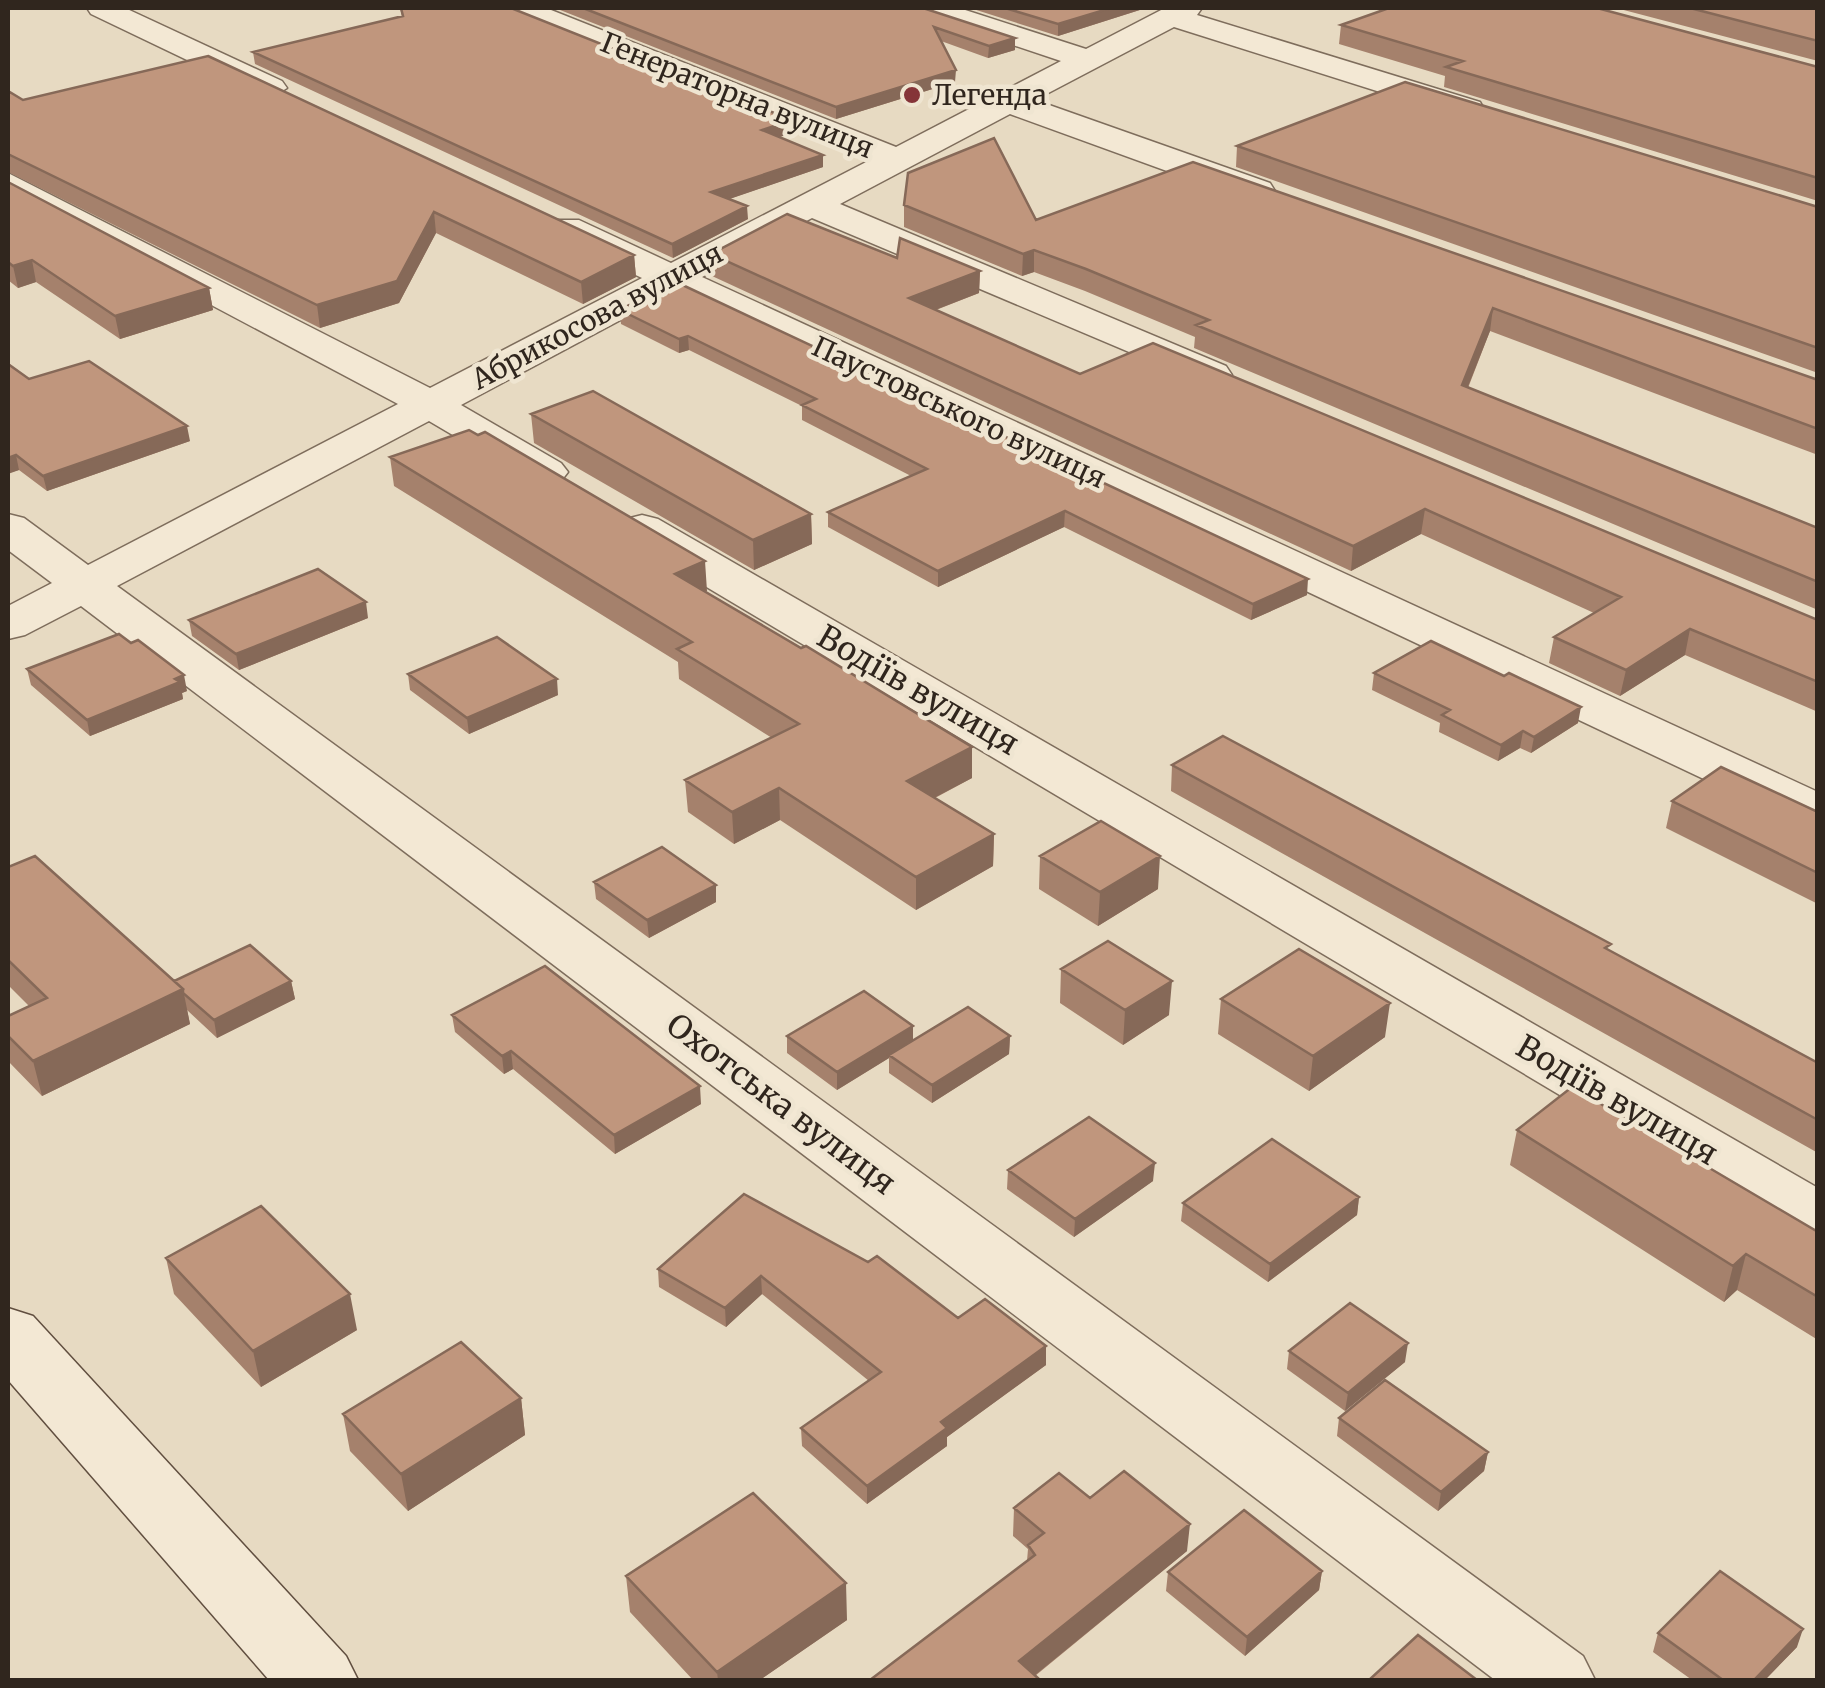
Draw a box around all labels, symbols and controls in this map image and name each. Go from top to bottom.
street label: Генераторна вулиця [595,24,879,166]
place label: Легенда [932,77,1047,113]
marker: Легенда [901,84,923,106]
street label: Абрикосова вулиця [464,235,729,398]
street label: Паустовського вулиця [806,328,1112,496]
street label: Водіїв вулиця [810,616,1026,764]
street label: Охотська вулиця [659,1005,903,1203]
street label: Водіїв вулиця [1509,1026,1725,1174]

